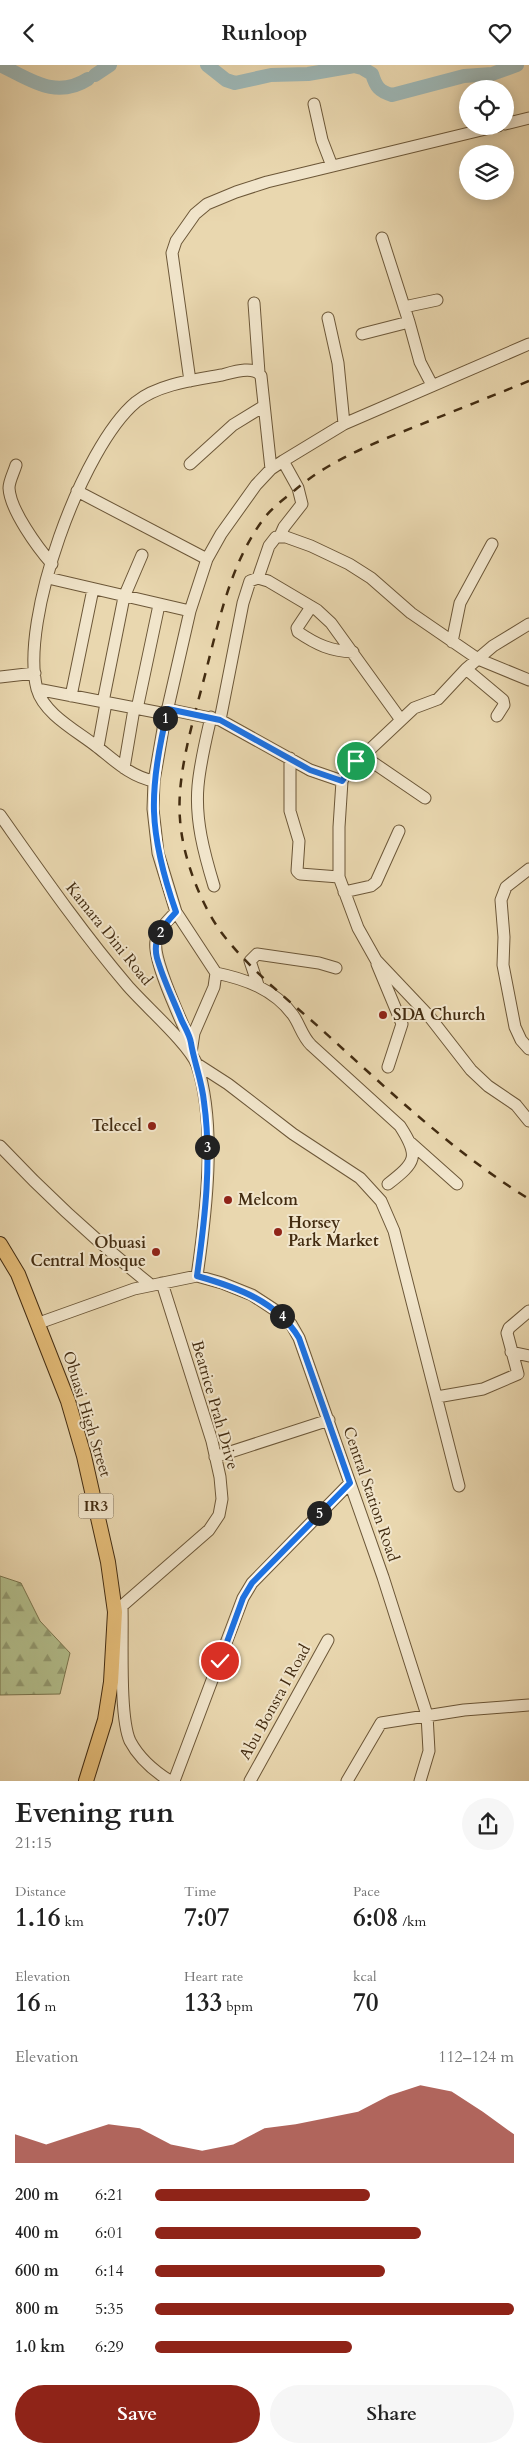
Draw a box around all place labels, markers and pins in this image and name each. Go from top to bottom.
pin: 1 [152,705,178,731]
pin [335,740,377,782]
pin: 2 [148,919,172,945]
place label: SDA Church [393,1004,486,1026]
marker: SDA Church [377,1009,389,1021]
place label: Telecel [91,1115,142,1137]
marker: Telecel [146,1120,158,1132]
pin: 3 [194,1135,220,1159]
place label: Melcom [238,1189,298,1211]
marker: Melcom [222,1194,234,1206]
place label: Horsey Park Market [288,1212,379,1252]
marker: Horsey Park Market [272,1226,284,1238]
place label: Obuasi Central Mosque [31,1232,146,1272]
marker: Obuasi Central Mosque [150,1246,162,1258]
pin: 4 [270,1303,294,1329]
pin: 5 [306,1501,332,1525]
pin [199,1640,241,1682]

